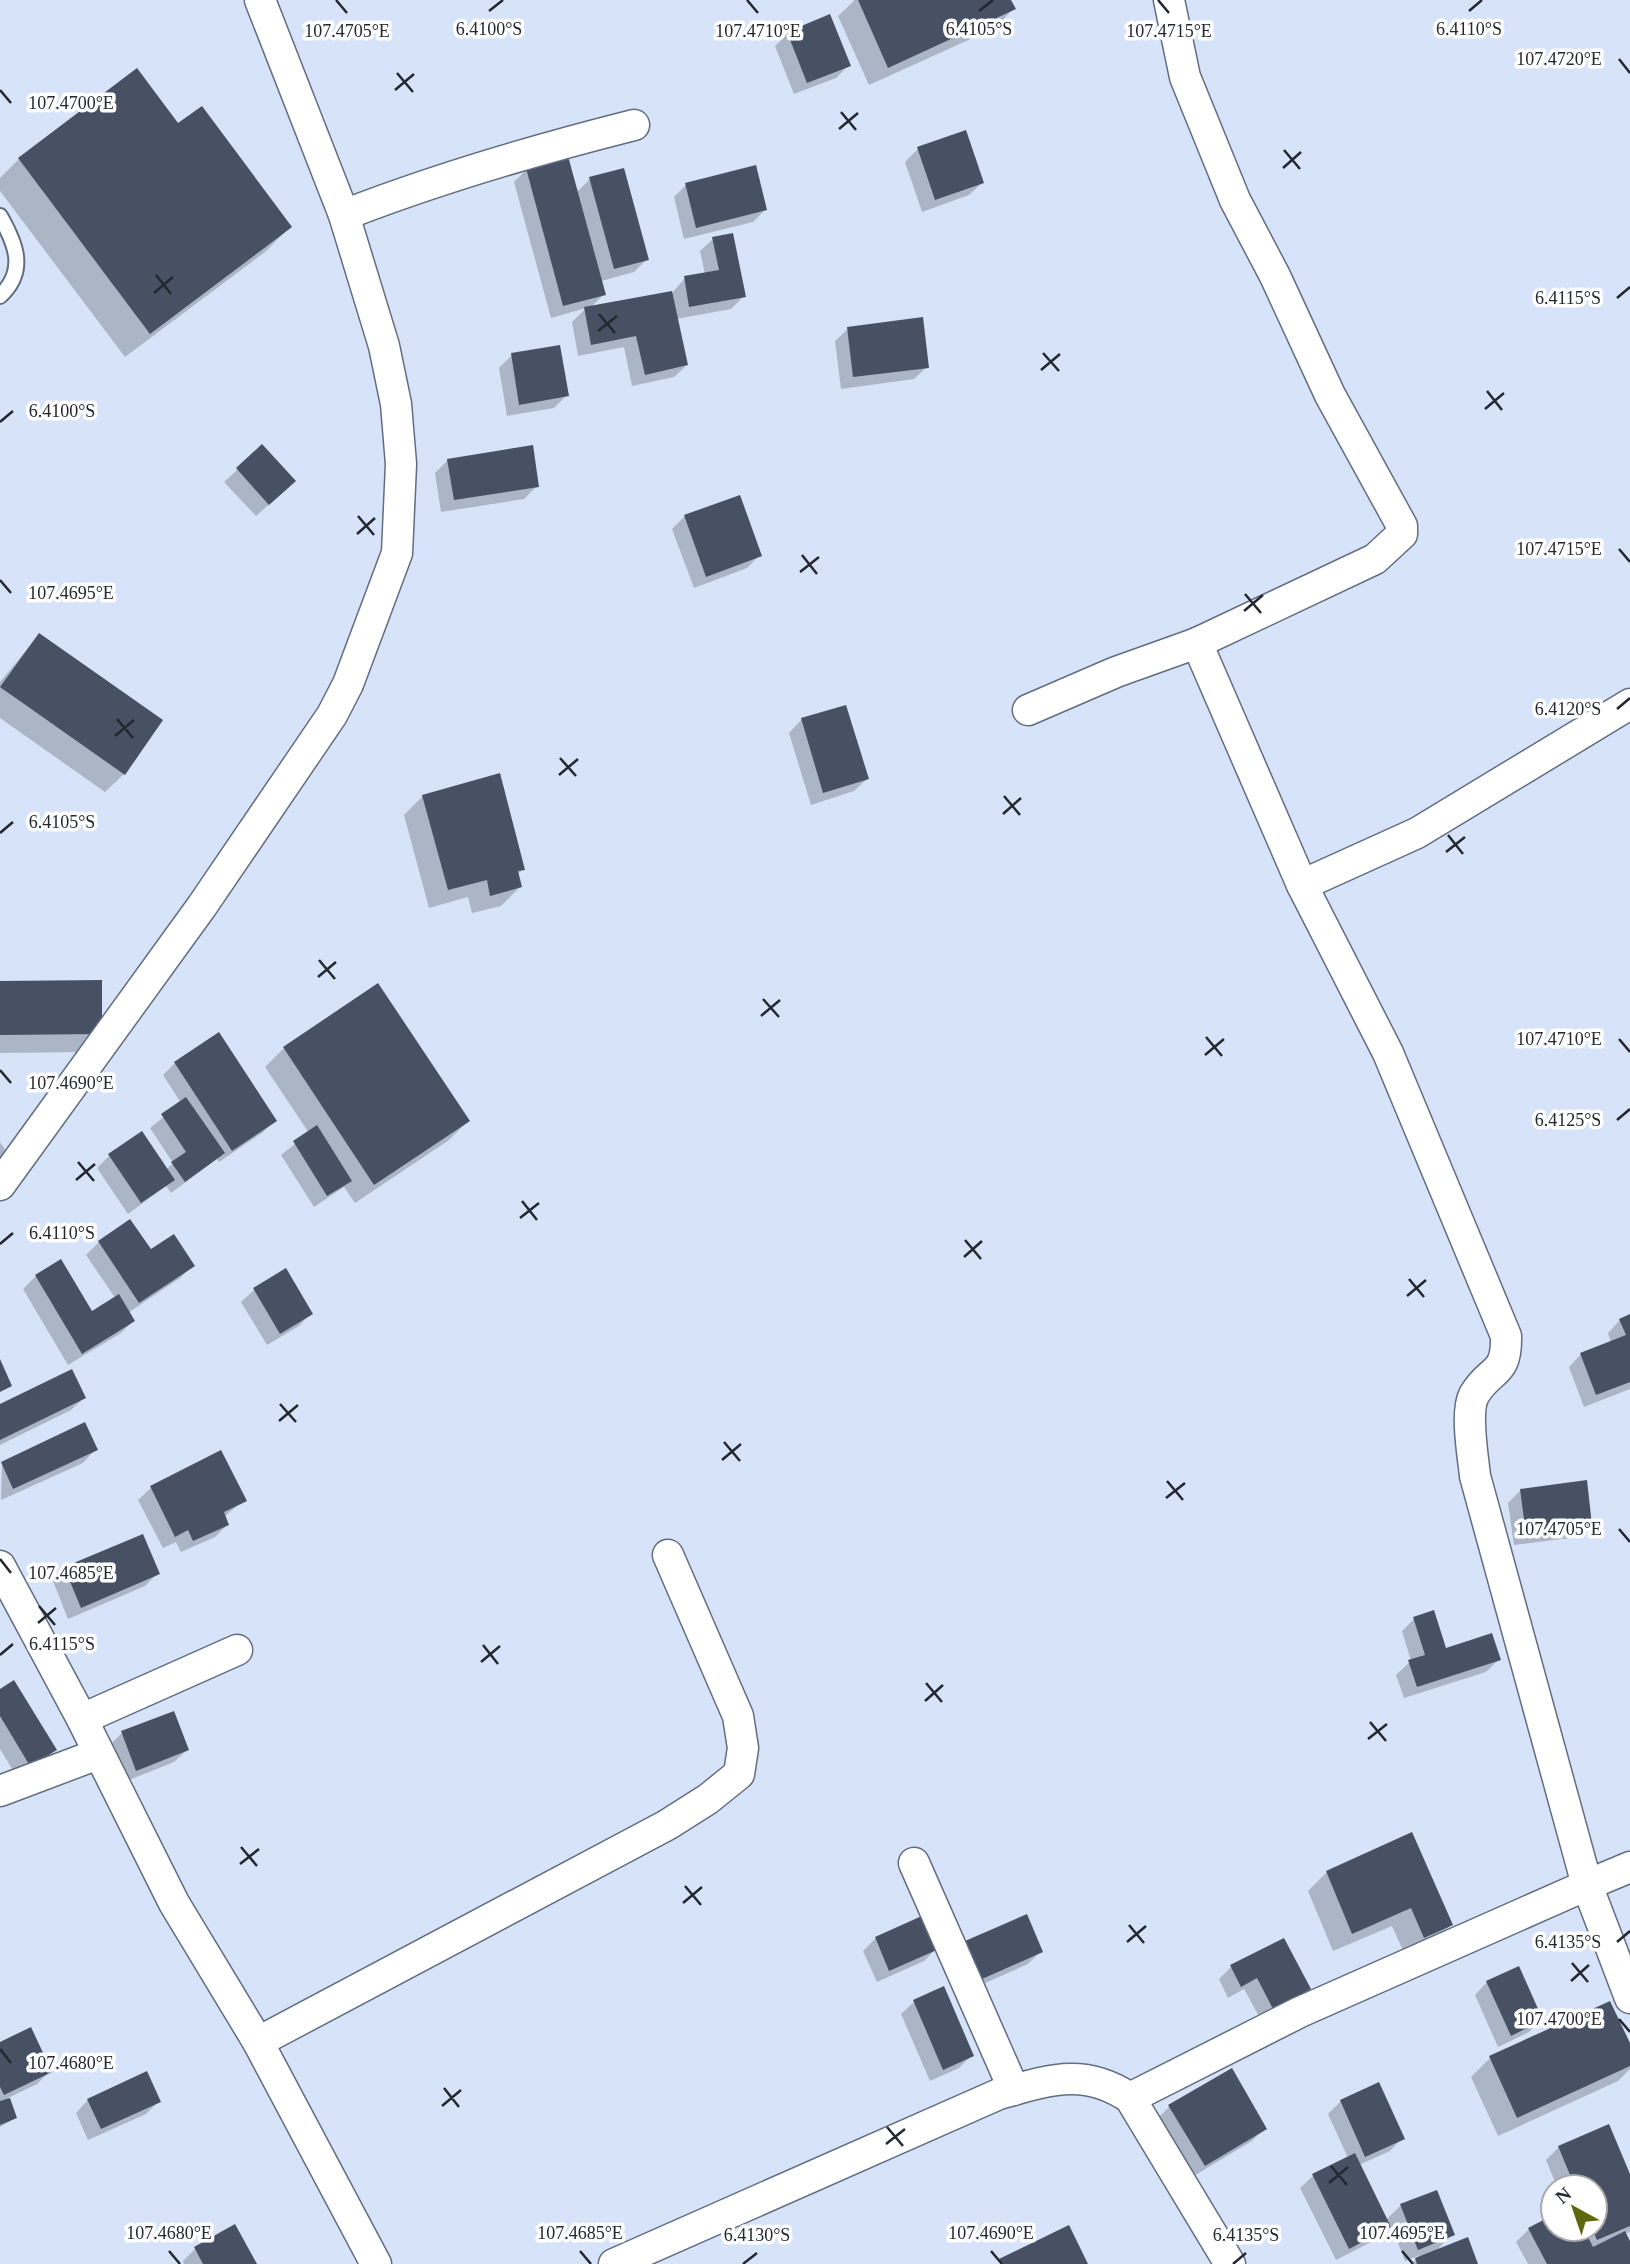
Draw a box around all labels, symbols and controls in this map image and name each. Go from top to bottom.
text: 6.4100°S [456,19,522,39]
text: 6.4105°S [946,19,1012,39]
text: 6.4110°S [1436,19,1502,39]
text: 107.4705°E [304,21,390,41]
text: 107.4710°E [715,21,801,41]
text: 107.4715°E [1126,21,1212,41]
text: 107.4720°E [1516,49,1602,69]
text: 107.4700°E [28,93,114,113]
text: 6.4115°S [1535,288,1601,308]
text: 6.4100°S [29,401,95,421]
text: 107.4715°E [1516,539,1602,559]
text: 107.4695°E [28,583,114,603]
text: 6.4120°S [1535,699,1601,719]
text: 6.4105°S [29,812,95,832]
text: 107.4710°E [1516,1029,1602,1049]
text: 107.4690°E [28,1073,114,1093]
text: 6.4125°S [1535,1110,1601,1130]
text: 6.4110°S [29,1223,95,1243]
text: 107.4705°E [1516,1519,1602,1539]
text: 107.4685°E [28,1563,114,1583]
text: 6.4115°S [29,1634,95,1654]
text: 6.4135°S [1535,1932,1601,1952]
text: 107.4700°E [1516,2009,1602,2029]
text: 107.4680°E [28,2053,114,2073]
north arrow [1539,2173,1609,2243]
text: N [1551,2183,1576,2208]
text: 107.4680°E [126,2223,212,2243]
text: 107.4685°E [537,2223,623,2243]
text: 107.4690°E [948,2223,1034,2243]
text: 107.4695°E [1359,2223,1445,2243]
text: 6.4130°S [724,2225,790,2245]
text: 6.4135°S [1213,2225,1279,2245]

